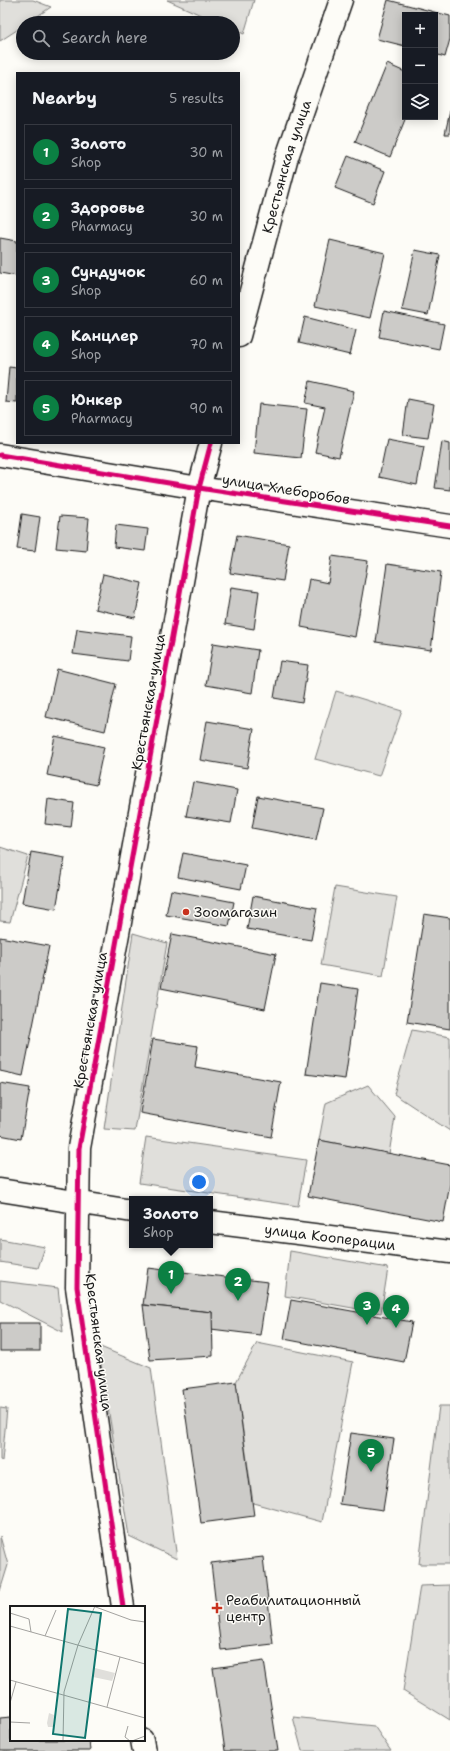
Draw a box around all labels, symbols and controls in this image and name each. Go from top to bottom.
map controls [402,12,438,120]
button: + [402,12,438,48]
search box [16,16,240,60]
icon: search [30,27,52,49]
text: Search here [62,28,148,48]
button: − [402,48,438,84]
button: layers [402,84,438,120]
text: Nearby [32,87,97,109]
text: 5 results [169,90,224,107]
street label: Крестьянская улица [258,97,315,235]
text: Золото [71,134,126,154]
text: 1 [43,144,49,161]
text: 30 m [189,144,223,161]
text: Shop [71,154,101,171]
text: Здоровье [71,198,145,218]
text: 2 [41,208,51,225]
text: 30 m [189,208,223,225]
text: Pharmacy [71,218,133,235]
text: Сундучок [71,262,146,282]
text: 3 [41,272,51,289]
text: 60 m [190,272,223,289]
text: Shop [71,282,101,299]
text: Канцлер [71,326,138,346]
text: 4 [41,336,51,353]
text: 70 m [189,336,223,353]
text: Shop [71,346,101,363]
text: Юнкер [71,390,122,410]
text: 5 [42,400,50,417]
text: 90 m [189,400,223,417]
text: Pharmacy [71,410,133,427]
street label: улица Хлеборобов [221,470,351,508]
street label: Крестьянская улица [127,632,169,772]
place label: Зоомагазин [194,903,277,921]
marker: Зоомагазин [181,907,191,917]
street label: Крестьянская улица [69,950,111,1090]
your location [189,1172,209,1192]
popup [129,1196,213,1248]
text: Золото [143,1204,199,1224]
street label: улица Кооперации [264,1220,397,1254]
text: Shop [143,1224,174,1241]
pin: 1 [158,1261,184,1294]
pin: 2 [225,1268,251,1301]
street label: Крестьянская улица [82,1272,116,1412]
pin: 3 [354,1292,380,1325]
pin: 4 [383,1295,409,1328]
pin: 5 [358,1439,384,1472]
place label: Реабилитационный центр [226,1591,361,1625]
marker: Реабилитационный центр [211,1602,223,1614]
inset map [10,1606,145,1741]

